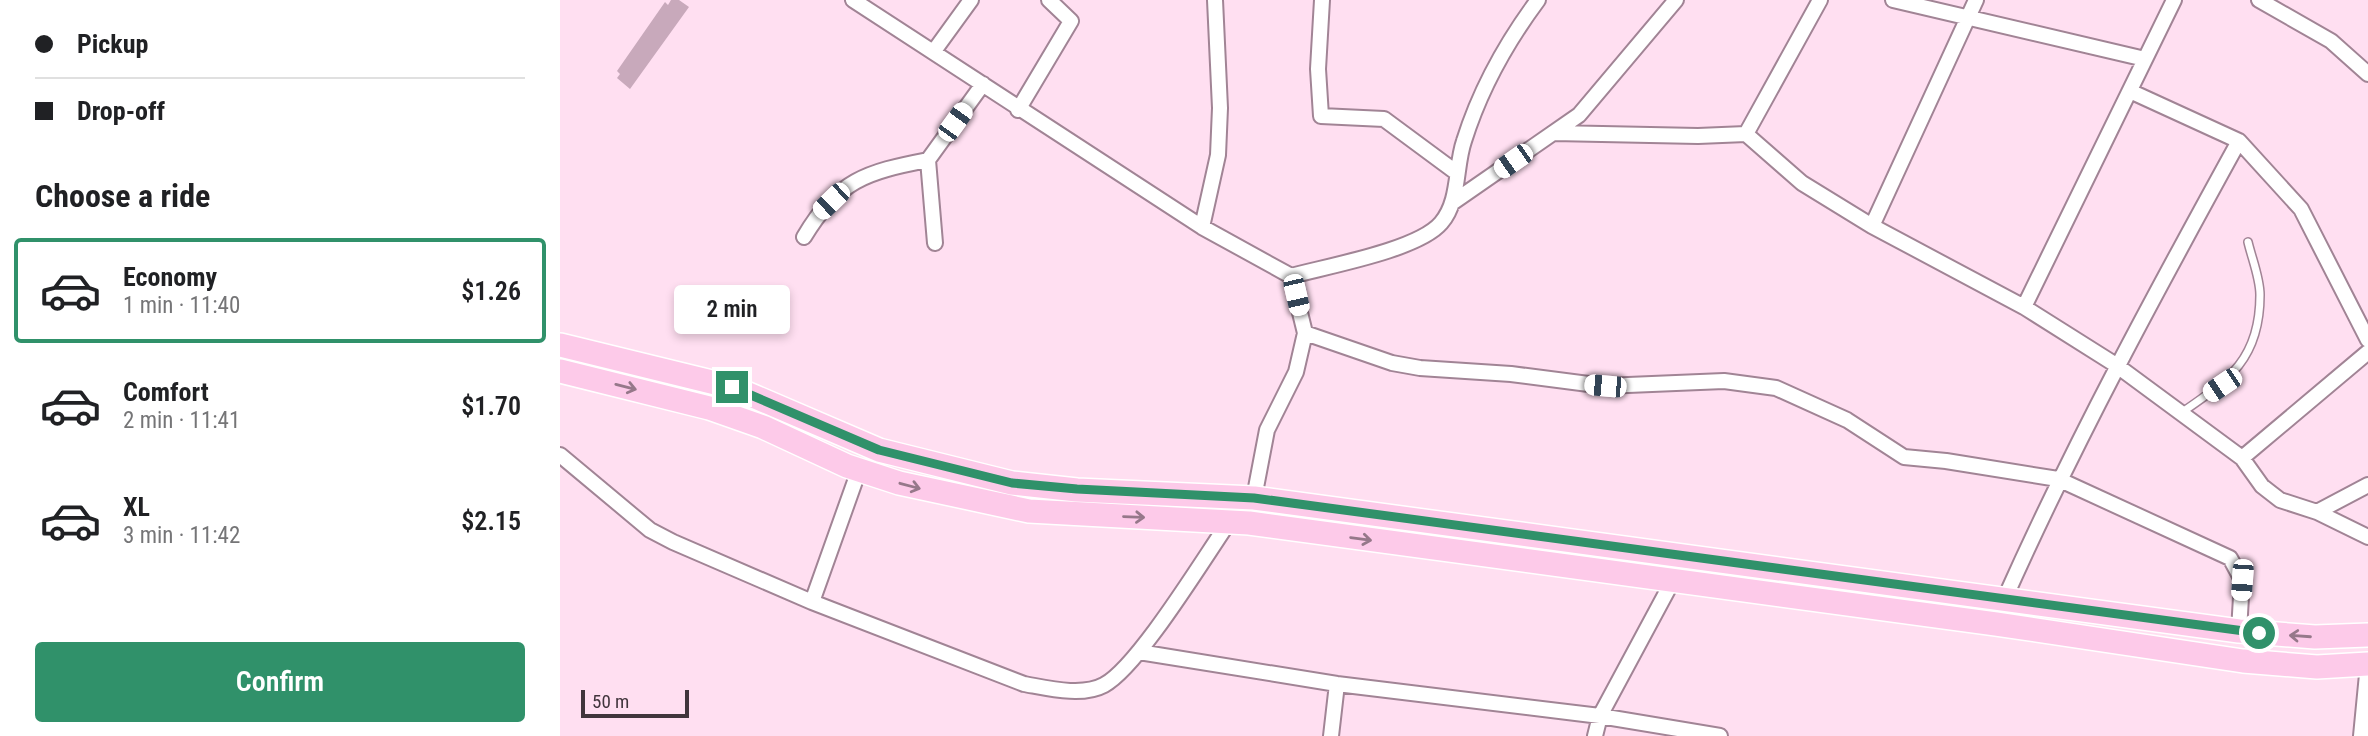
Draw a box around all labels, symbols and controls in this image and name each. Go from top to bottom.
text: Pickup [77,29,148,59]
text: Drop-off [77,96,165,126]
car [935,99,976,145]
car [1490,140,1537,182]
text: Choose a ride [35,177,210,215]
car [809,179,854,223]
icon: car [39,259,102,322]
text: Economy [123,262,217,292]
car [1282,272,1311,318]
text: $1.26 [461,276,521,306]
callout: 2 min [674,286,790,334]
text: 1 min · 11:40 [123,292,240,319]
text: 2 min [707,296,757,323]
car [2199,365,2246,405]
route end [716,371,748,403]
icon: car [39,374,102,437]
car [1584,374,1627,398]
text: Comfort [123,377,209,407]
one-way arrow [614,381,637,395]
text: $1.70 [461,391,521,421]
text: 2 min · 11:41 [123,407,240,434]
one-way arrow [899,481,921,494]
icon: car [39,489,102,552]
text: XL [123,492,150,522]
text: $2.15 [461,506,521,536]
one-way arrow [1123,511,1146,524]
text: 3 min · 11:42 [123,522,240,549]
one-way arrow [1349,532,1372,545]
car [2231,558,2254,602]
route start [2243,617,2275,649]
one-way arrow [2289,629,2312,642]
button: Confirm [35,642,525,722]
scale bar [581,687,690,719]
text: 50 m [592,690,629,713]

